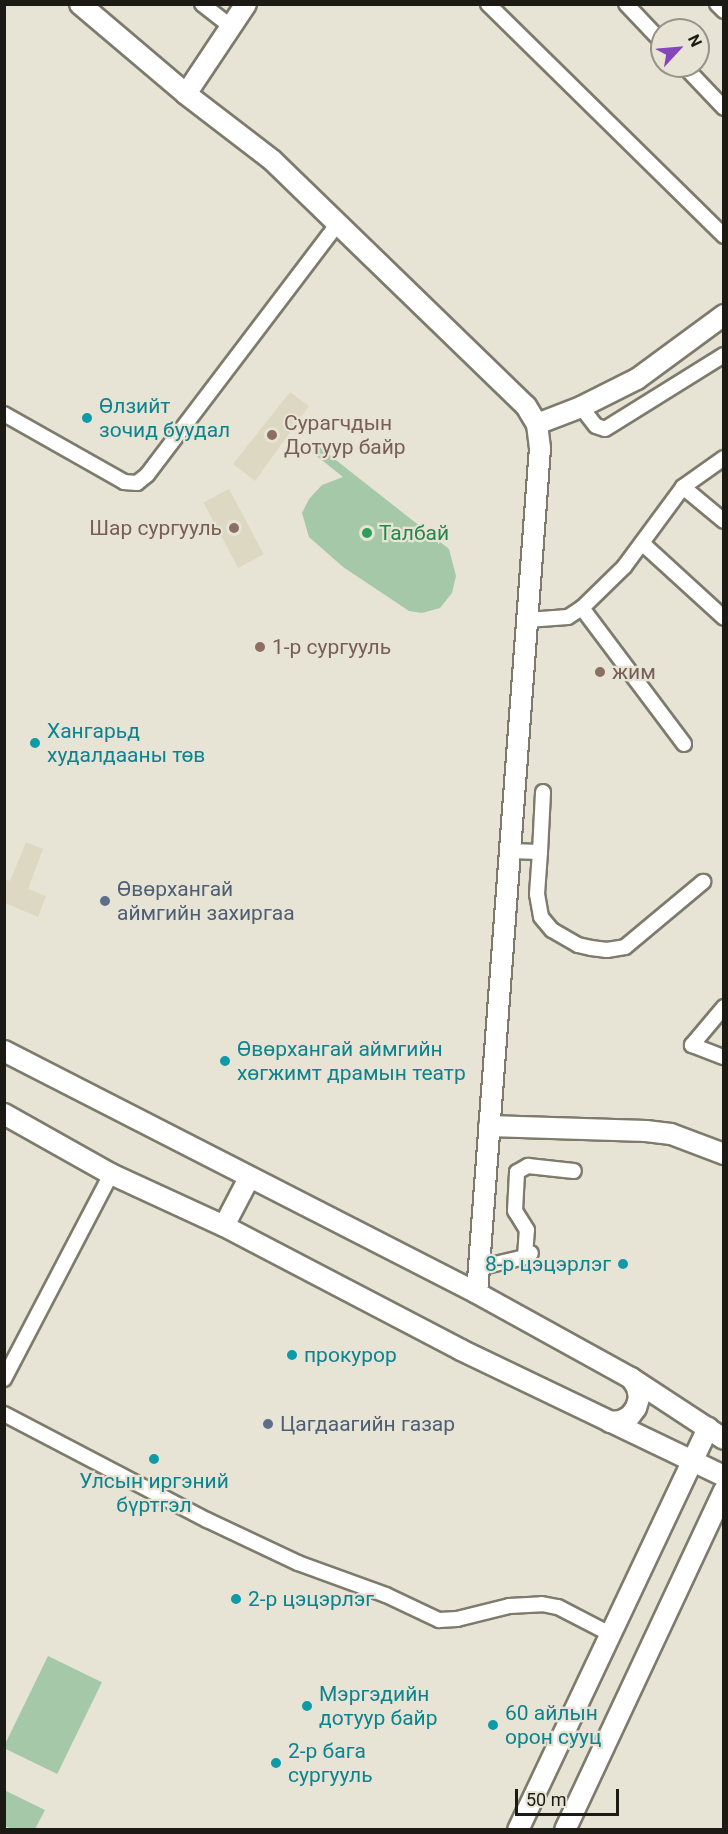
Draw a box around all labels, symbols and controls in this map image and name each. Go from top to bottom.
north arrow [650,18,710,78]
text: N [684,32,706,50]
place label: Өлзийт зочид буудал [99,393,230,443]
place label: Сурагчдын Дотуур байр [284,410,406,460]
marker: Өлзийт зочид буудал [80,411,94,425]
marker: Сурагчдын Дотуур байр [265,428,279,442]
place label: Шар сургууль [89,515,222,541]
place label: Талбай [379,520,449,546]
marker: Шар сургууль [227,521,241,535]
marker: Талбай [360,526,374,540]
place label: 1-р сургууль [272,634,391,660]
marker: 1-р сургууль [253,640,267,654]
place label: жим [612,659,656,685]
marker: жим [593,665,607,679]
place label: Хангарьд худалдааны төв [47,718,205,768]
marker: Хангарьд худалдааны төв [28,736,42,750]
place label: Өвөрхангай аймгийн захиргаа [117,876,295,926]
marker: Өвөрхангай аймгийн захиргаа [98,894,112,908]
place label: Өвөрхангай аймгийн хөгжимт драмын театр [237,1036,466,1086]
marker: Өвөрхангай аймгийн хөгжимт драмын театр [218,1054,232,1068]
place label: 8-р цэцэрлэг [485,1251,611,1277]
marker: 8-р цэцэрлэг [616,1257,630,1271]
place label: прокурор [304,1342,397,1368]
marker: прокурор [285,1348,299,1362]
place label: Цагдаагийн газар [280,1411,455,1437]
marker: Цагдаагийн газар [261,1417,275,1431]
marker: Улсын иргэний бүртгэл [147,1452,161,1466]
place label: Улсын иргэний бүртгэл [79,1468,229,1518]
place label: 2-р цэцэрлэг [248,1586,374,1612]
marker: 2-р цэцэрлэг [229,1592,243,1606]
place label: Мэргэдийн дотуур байр [319,1681,437,1731]
marker: Мэргэдийн дотуур байр [300,1699,314,1713]
place label: 60 айлын орон сууц [505,1700,601,1750]
marker: 60 айлын орон сууц [486,1718,500,1732]
place label: 2-р бага сургууль [288,1738,373,1788]
marker: 2-р бага сургууль [269,1756,283,1770]
scale bar [518,1777,622,1815]
text: 50 m [526,1789,566,1810]

